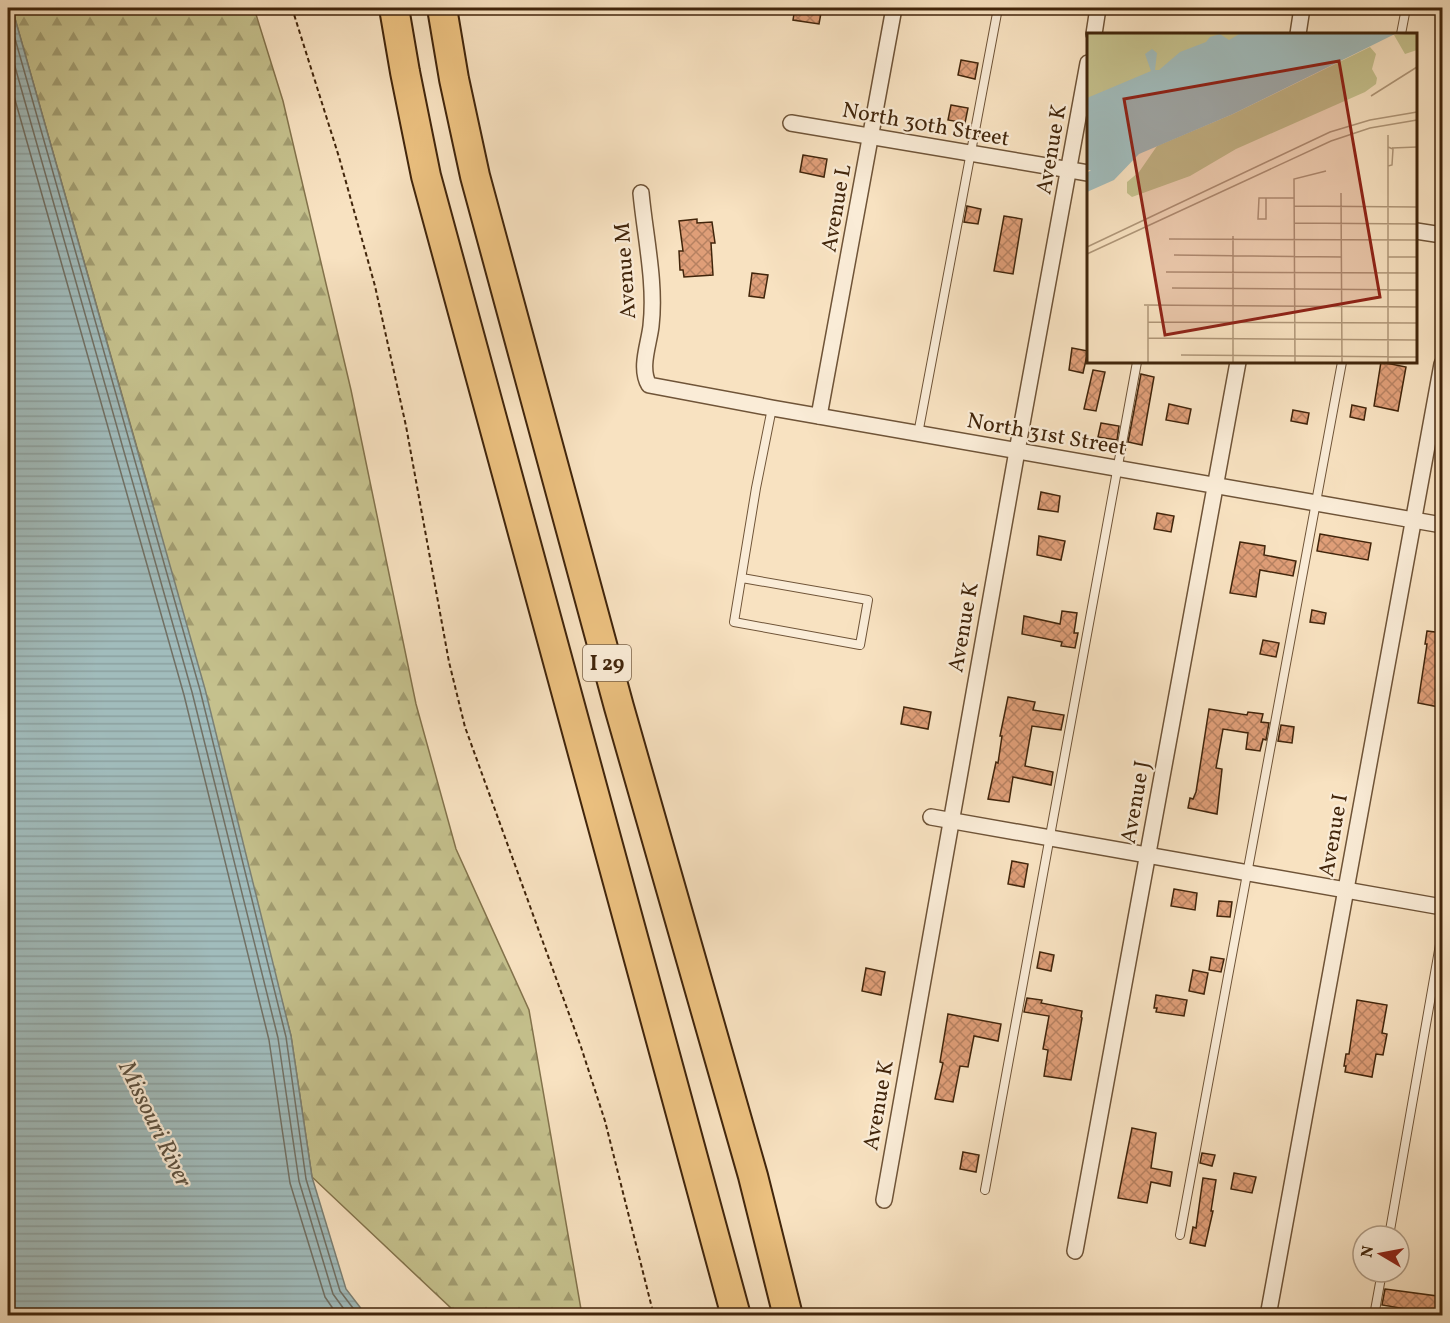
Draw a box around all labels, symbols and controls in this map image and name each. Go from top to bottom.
inset map [1087,33,1417,363]
street label: North 30th Street [839,95,1012,155]
street label: Avenue K [1029,102,1076,197]
street label: Avenue L [814,162,860,255]
street label: Avenue M [608,221,645,320]
street label: North 31st Street [964,406,1129,465]
street label: Avenue K [941,580,988,675]
road number: I 29 [583,645,631,681]
street label: Avenue J [1114,759,1159,846]
street label: Avenue I [1312,791,1357,880]
water label: Missouri River [109,1055,200,1195]
street label: Avenue K [856,1058,903,1153]
north arrow [1351,1224,1411,1284]
text: N [1356,1244,1380,1259]

